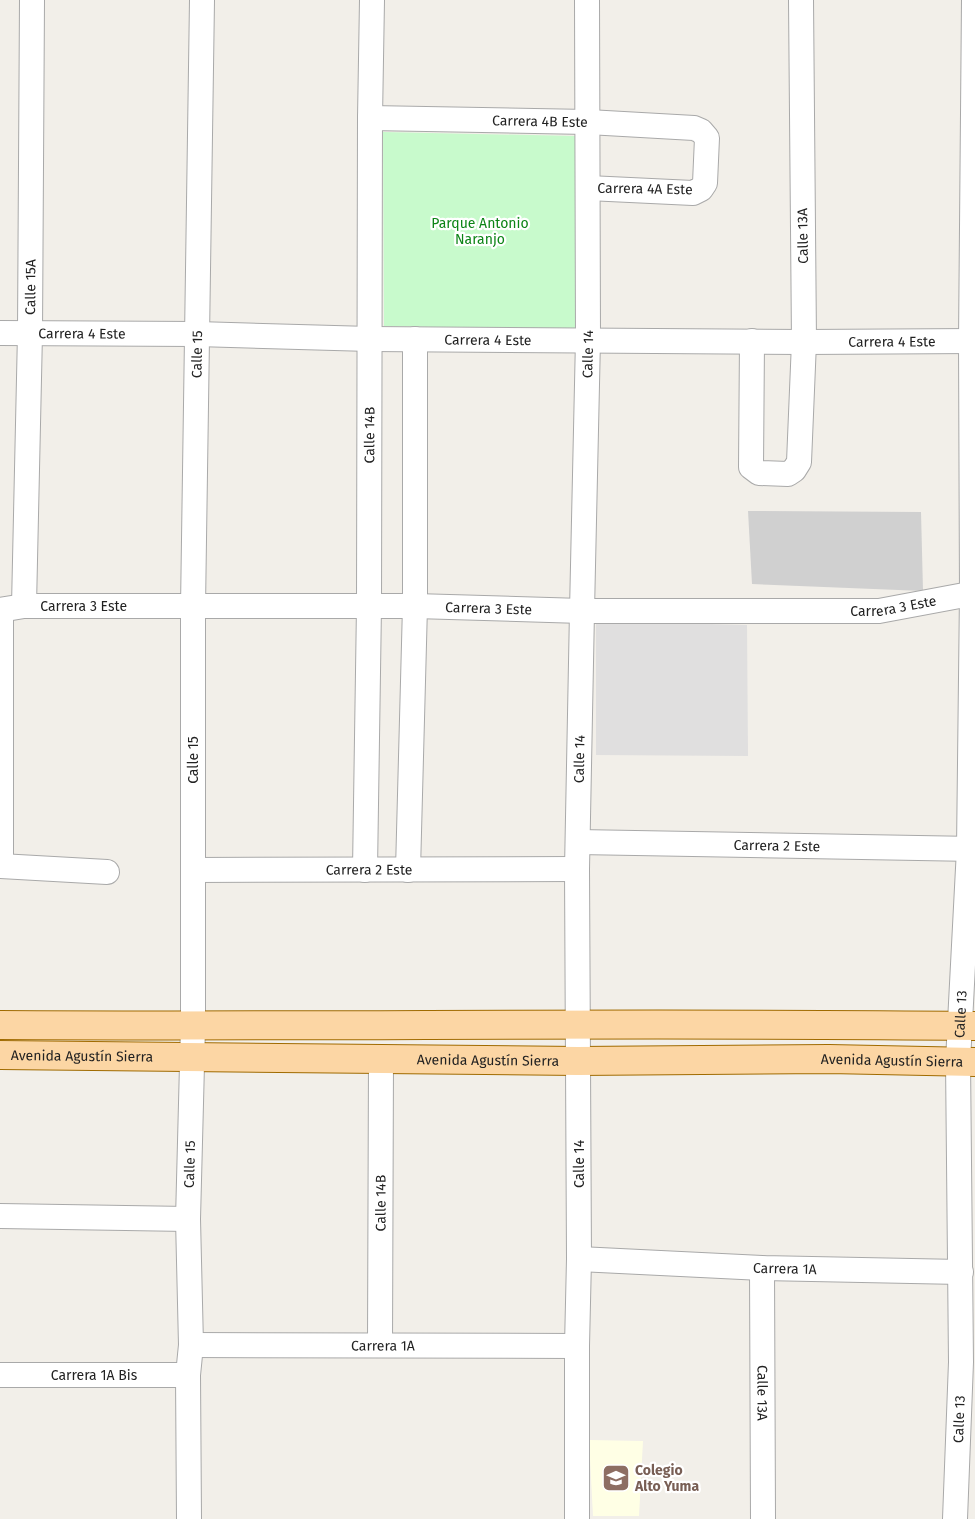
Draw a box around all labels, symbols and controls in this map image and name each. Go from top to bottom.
street label: Carrera 4B Este [492,112,588,130]
street label: Carrera 4A Este [597,180,693,198]
street label: Calle 13A [794,208,812,264]
park label: Parque Antonio Naranjo [431,215,529,248]
street label: Calle 15A [22,259,39,315]
street label: Carrera 4 Este [38,325,126,342]
street label: Calle 14 [579,329,597,378]
street label: Calle 15 [188,330,206,378]
street label: Carrera 4 Este [444,331,532,349]
street label: Carrera 4 Este [848,333,936,350]
street label: Calle 14B [361,407,378,463]
street label: Carrera 3 Este [850,592,938,620]
street label: Carrera 3 Este [40,598,127,615]
street label: Carrera 3 Este [445,598,532,618]
street label: Calle 14 [570,734,588,783]
street label: Calle 15 [185,736,202,784]
street label: Carrera 2 Este [733,836,820,855]
street label: Carrera 2 Este [326,861,412,878]
street label: Calle 13 [951,990,970,1038]
street label: Avenida Agustín Sierra [11,1047,153,1065]
street label: Avenida Agustín Sierra [821,1050,963,1070]
street label: Avenida Agustín Sierra [417,1051,559,1069]
street label: Calle 14 [571,1139,588,1188]
street label: Calle 15 [180,1140,199,1188]
street label: Calle 14B [372,1175,389,1231]
street label: Carrera 1A [753,1259,817,1278]
street label: Carrera 1A [351,1337,415,1354]
street label: Calle 13A [754,1365,771,1421]
street label: Carrera 1A Bis [51,1367,138,1384]
street label: Calle 13 [949,1395,968,1443]
place label: Colegio Alto Yuma [634,1462,699,1495]
school or university icon: Colegio Alto Yuma [601,1463,631,1493]

